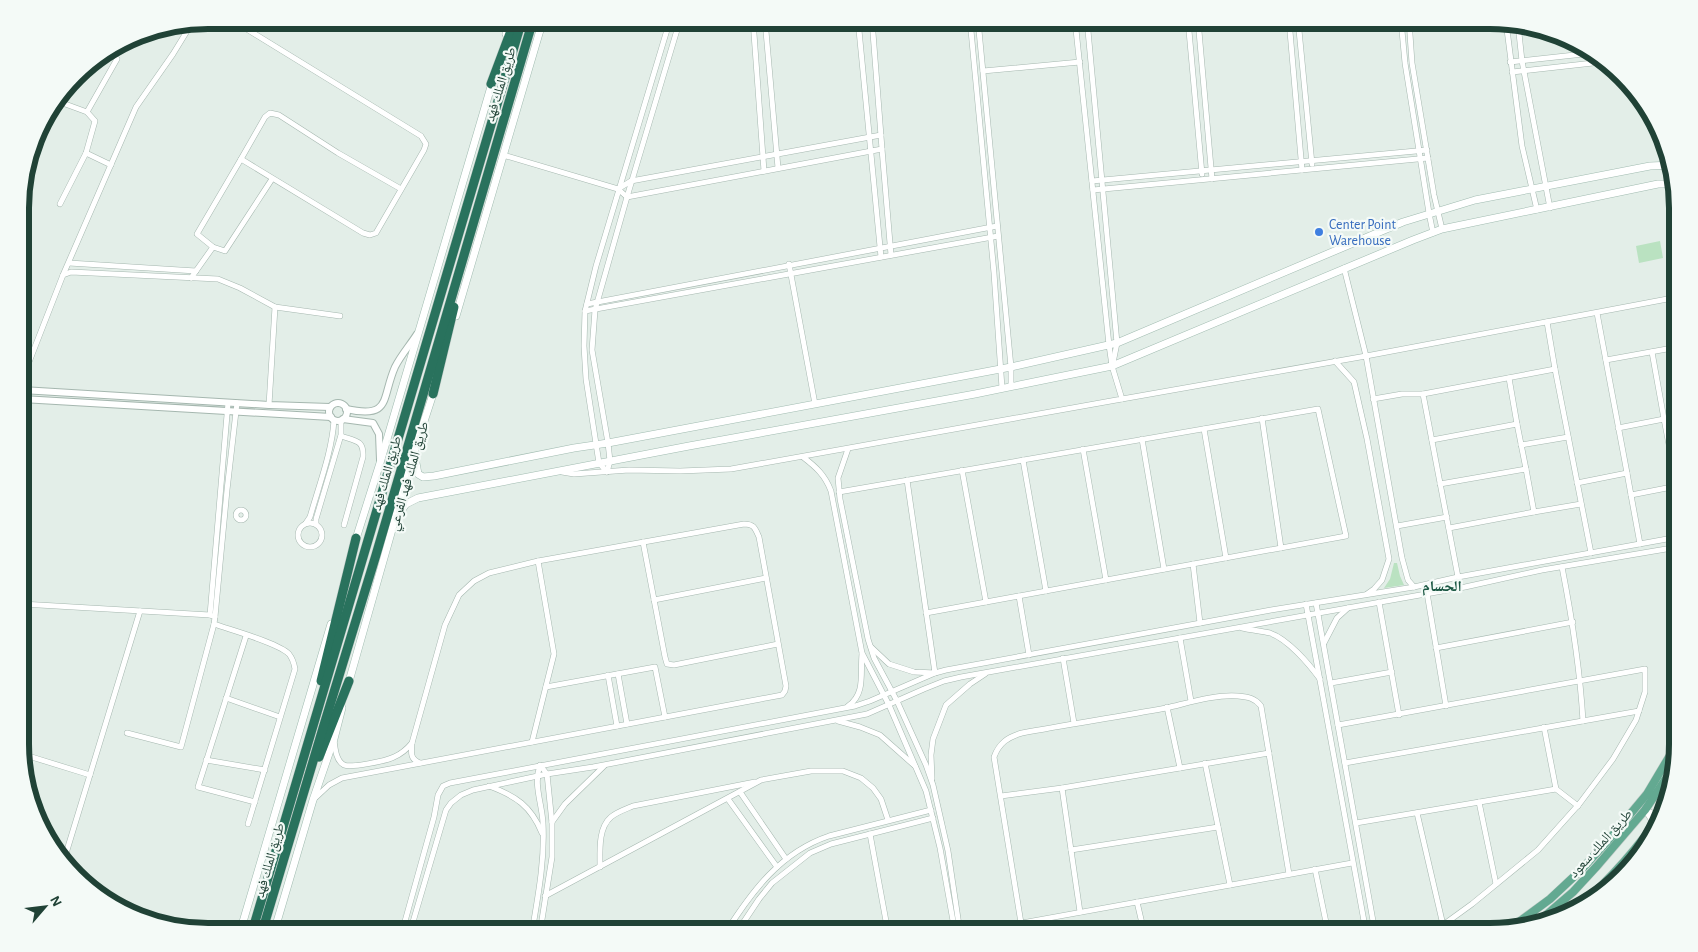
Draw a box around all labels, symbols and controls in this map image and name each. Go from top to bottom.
street label: طريق الملك فهد [483,45,521,124]
place label: Center Point Warehouse [1329,218,1396,248]
marker: Center Point Warehouse [1313,226,1325,238]
street label: طريق الملك فهد الفرعي [387,420,435,534]
street label: طريق الملك فهد [370,434,406,513]
district label: الحسام [1422,579,1462,596]
street label: طريق الملك سعود [1567,807,1636,882]
street label: طريق الملك فهد [253,821,289,900]
north arrow [20,882,70,932]
text: N [47,894,64,909]

